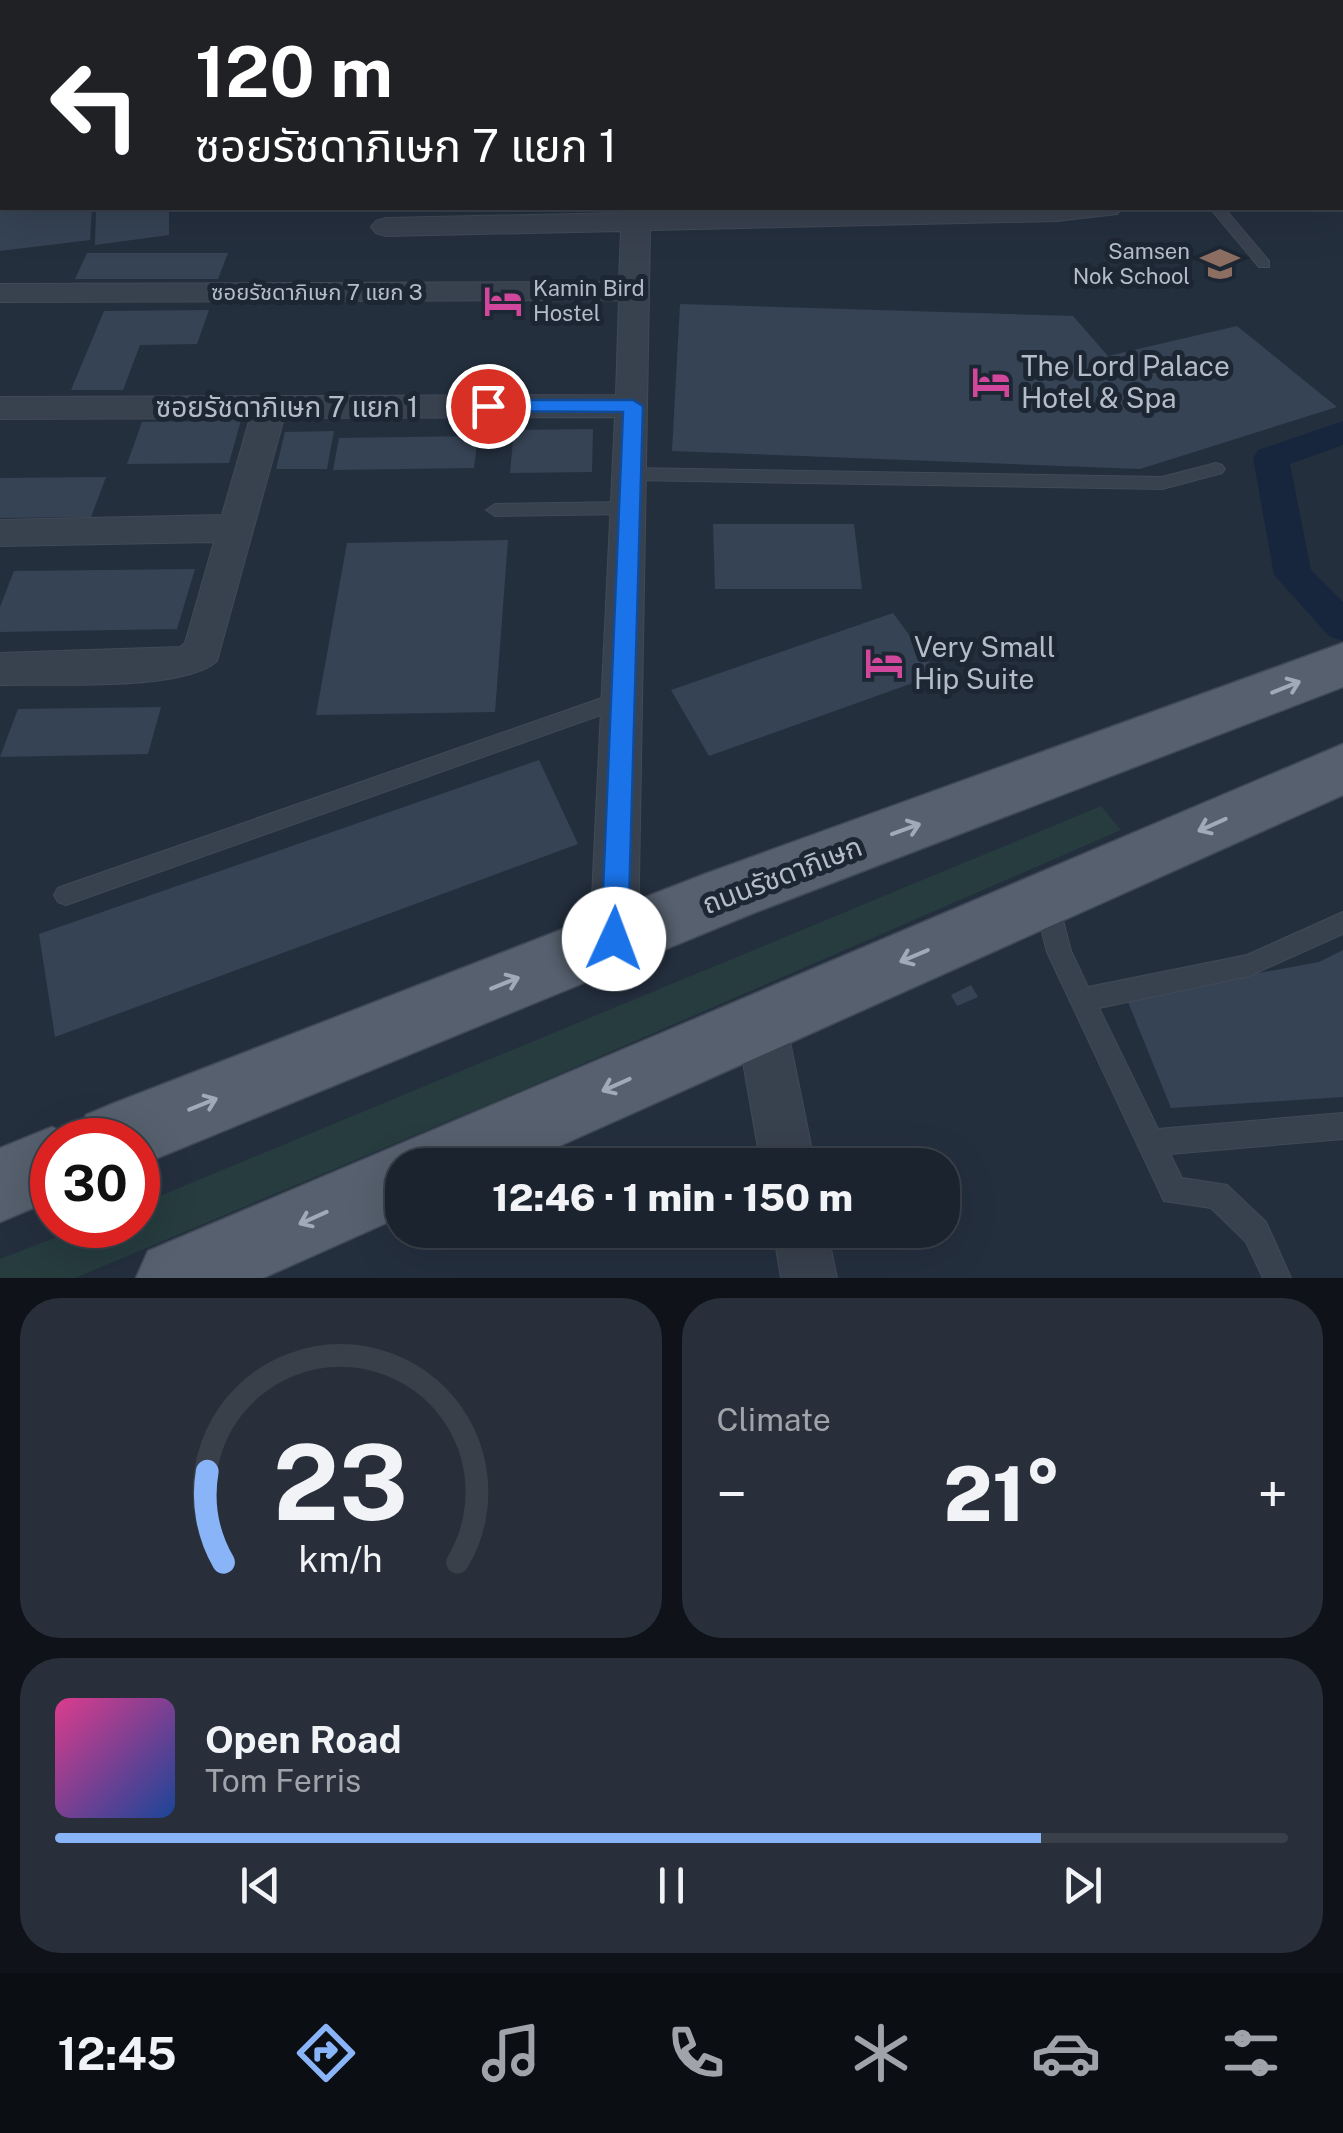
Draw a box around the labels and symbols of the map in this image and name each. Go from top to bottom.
place label: Samsen Nok School [1073,238,1190,289]
school or university icon: Samsen Nok School [1199,243,1241,285]
place label: Kamin Bird Hostel [533,275,645,326]
street label: ซอยรัชดาภิเษก 7 แยก 3 [211,279,423,305]
hotel icon: Kamin Bird Hostel [482,280,524,322]
place label: The Lord Palace Hotel & Spa [1021,349,1230,414]
hotel icon: The Lord Palace Hotel & Spa [970,361,1012,403]
pin [446,364,531,449]
street label: ซอยรัชดาภิเษก 7 แยก 1 [156,390,418,423]
place label: Very Small Hip Suite [914,630,1055,695]
hotel icon: Very Small Hip Suite [863,642,905,684]
one-way arrow [1270,676,1301,694]
one-way arrow [1197,817,1228,835]
one-way arrow [889,819,920,837]
street label: ถนนรัชดาภิเษก [697,829,866,920]
position arrow [562,887,666,991]
one-way arrow [899,948,930,966]
one-way arrow [489,973,519,991]
one-way arrow [601,1077,632,1095]
one-way arrow [187,1093,218,1111]
speed limit sign: 30 [30,1118,160,1248]
one-way arrow [298,1210,329,1228]

